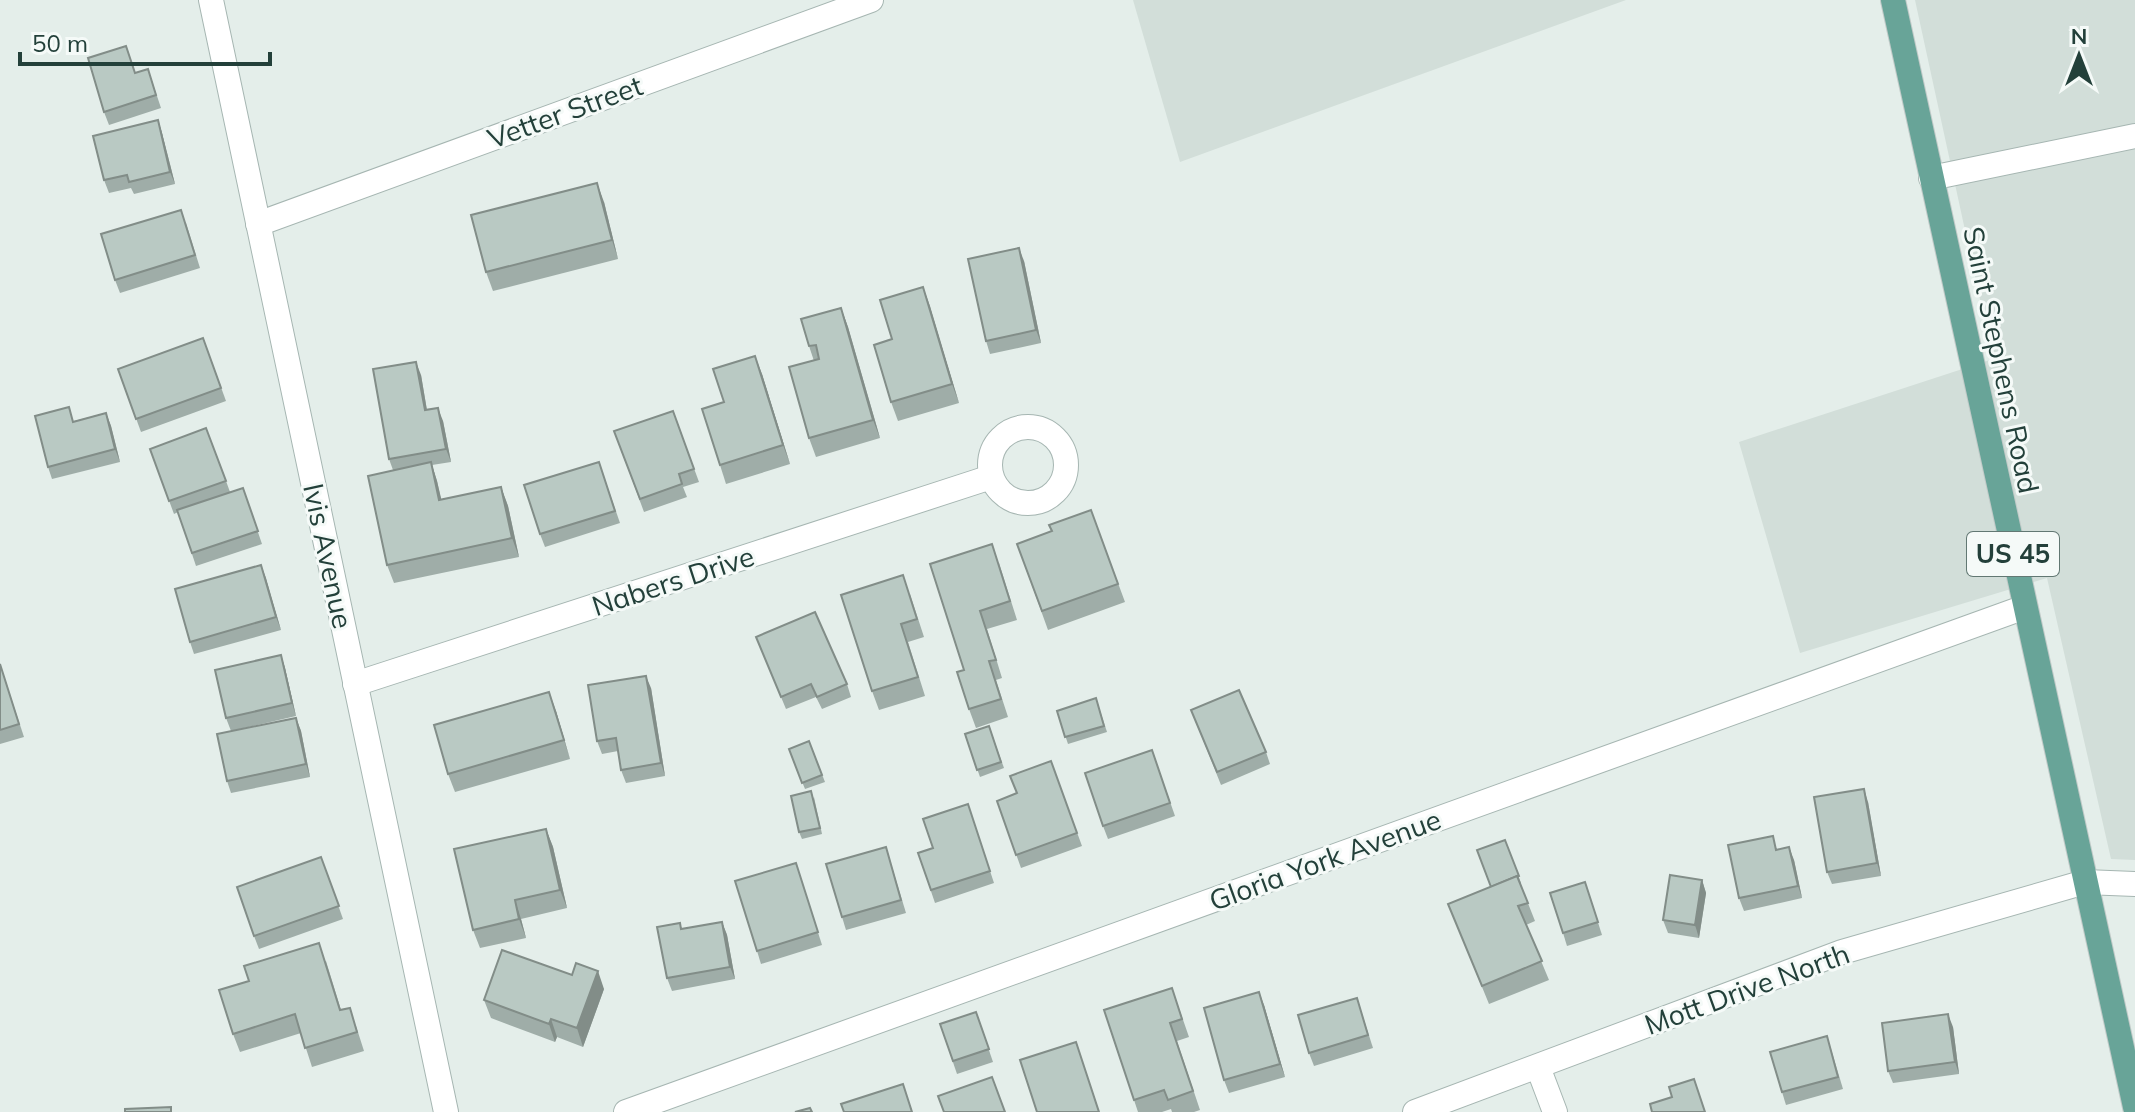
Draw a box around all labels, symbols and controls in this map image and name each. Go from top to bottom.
scale bar [20,16,270,66]
north arrow [2039,16,2119,96]
text: N [2071,22,2087,50]
text: 50 m [32,28,88,58]
street label: Vetter Street [483,67,647,156]
street label: Saint Stephens Road [1956,224,2047,496]
street label: Ivis Avenue [296,480,361,632]
road number: US 45 [1967,532,2059,576]
street label: Nabers Drive [587,538,758,623]
street label: Gloria York Avenue [1204,801,1446,918]
street label: Mott Drive North [1640,935,1854,1042]

